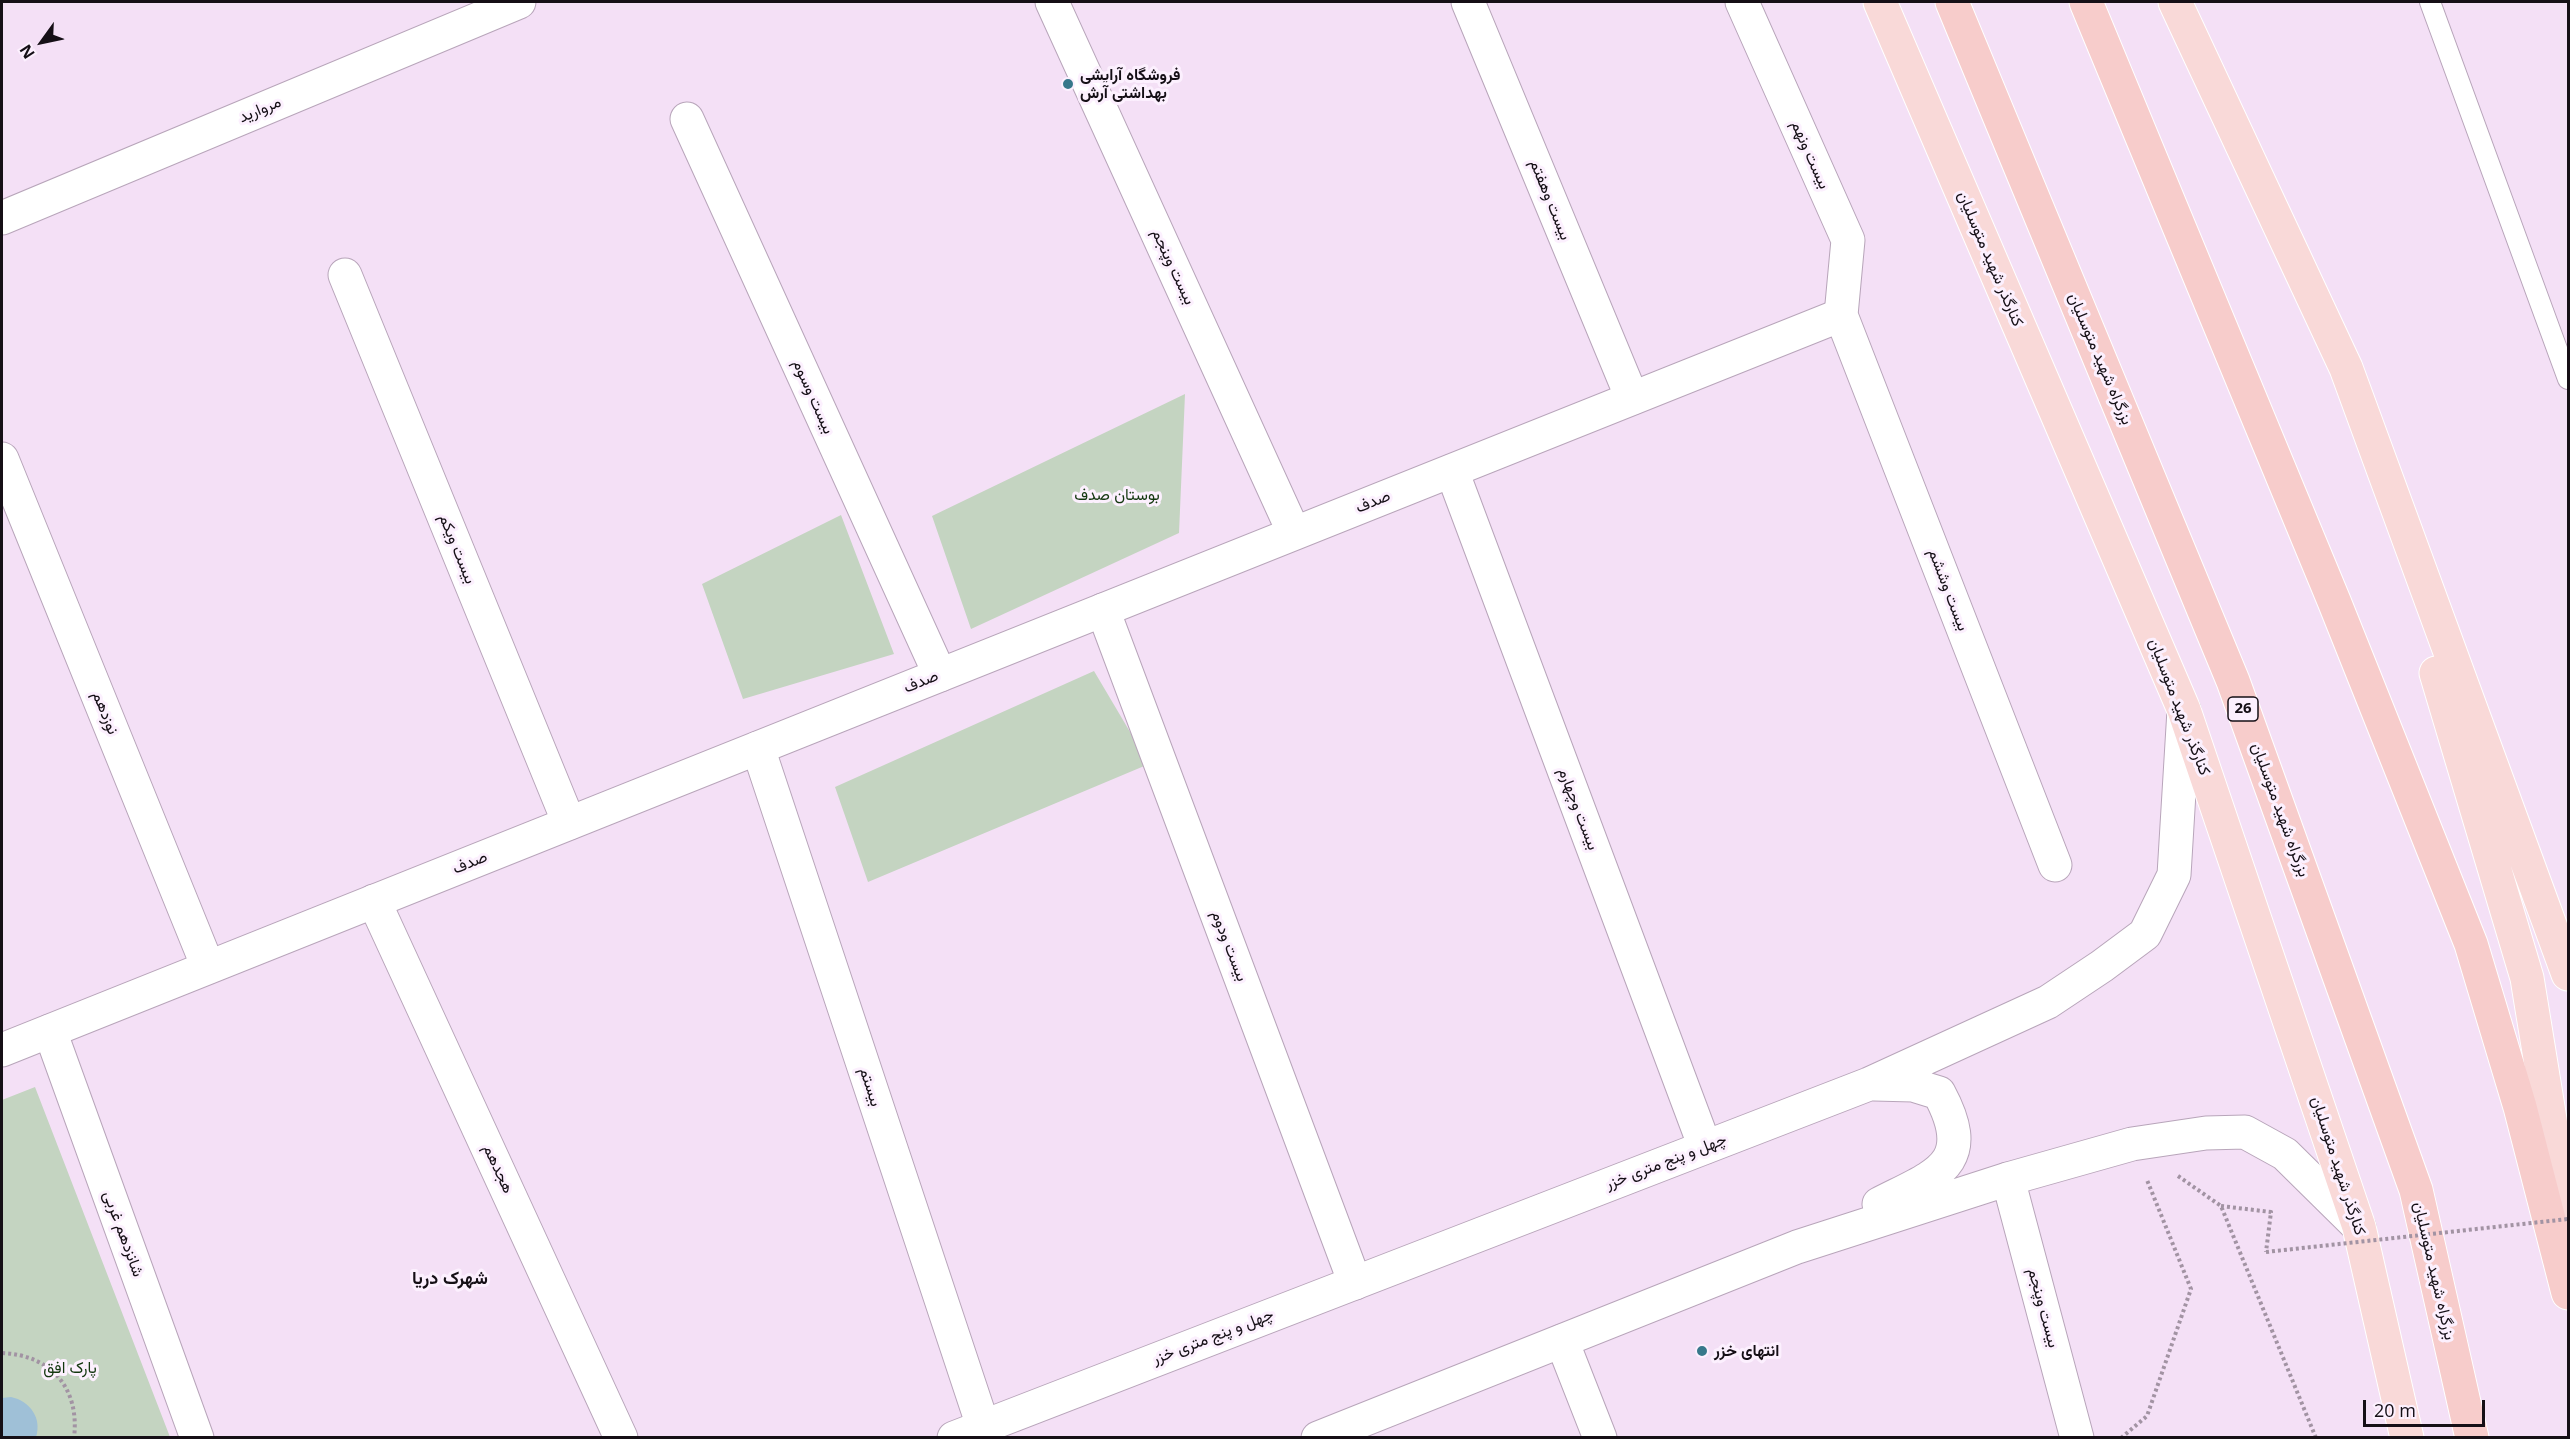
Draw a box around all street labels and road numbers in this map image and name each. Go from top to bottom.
street label: مروارید [236,93,284,127]
street label: بیست ونهم [1786,118,1834,192]
street label: بیست وهفتم [1525,157,1575,243]
street label: کنارگذر شهید متوسلیان [1953,189,2027,329]
street label: بیست وپنجم [1147,226,1199,308]
street label: بزرگراه شهید متوسلیان [2064,290,2136,428]
street label: بیست وسوم [788,357,838,437]
street label: صدف [1353,486,1393,518]
street label: بیست ویکم [434,511,480,587]
street label: بیست وششم [1924,546,1972,634]
street label: کنارگذر شهید متوسلیان [2144,636,2214,778]
street label: صدف [901,666,941,698]
street label: نوزدهم [88,689,122,737]
road number: 26 [2228,697,2258,721]
street label: بزرگراه شهید متوسلیان [2247,740,2313,880]
street label: بیست وچهارم [1553,765,1603,853]
street label: صدف [450,847,490,879]
street label: بیست ودوم [1207,908,1251,984]
street label: بیستم [855,1065,885,1109]
street label: کنارگذر شهید متوسلیان [2306,1094,2370,1238]
street label: چهل و پنج متری خزر [1603,1130,1729,1194]
street label: هجدهم [478,1141,518,1197]
street label: شانزدهم غربی [99,1188,147,1280]
street label: بزرگراه شهید متوسلیان [2409,1200,2459,1342]
street label: بیست وپنجم [2023,1266,2063,1350]
street label: چهل و پنج متری خزر [1150,1305,1276,1369]

